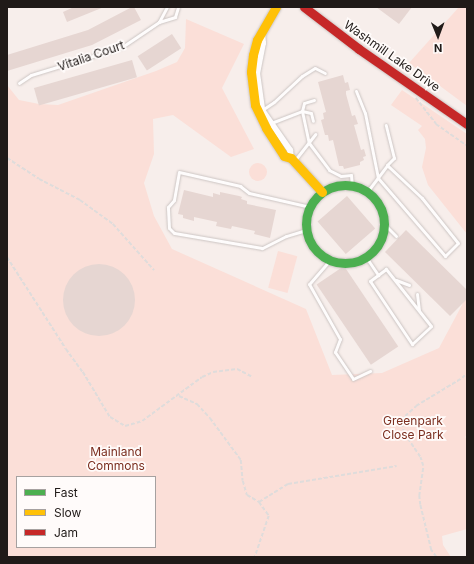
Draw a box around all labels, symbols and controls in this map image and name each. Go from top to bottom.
north arrow [418,16,458,56]
street label: Washmill Lake Drive [341,17,443,95]
street label: Vitalia Court [56,38,126,74]
text: N [434,41,443,55]
park label: Greenpark Close Park [382,414,444,442]
park label: Mainland Commons [87,445,145,473]
legend [16,476,156,548]
text: Fast [54,485,78,500]
text: Slow [54,505,81,520]
text: Jam [54,525,78,540]

